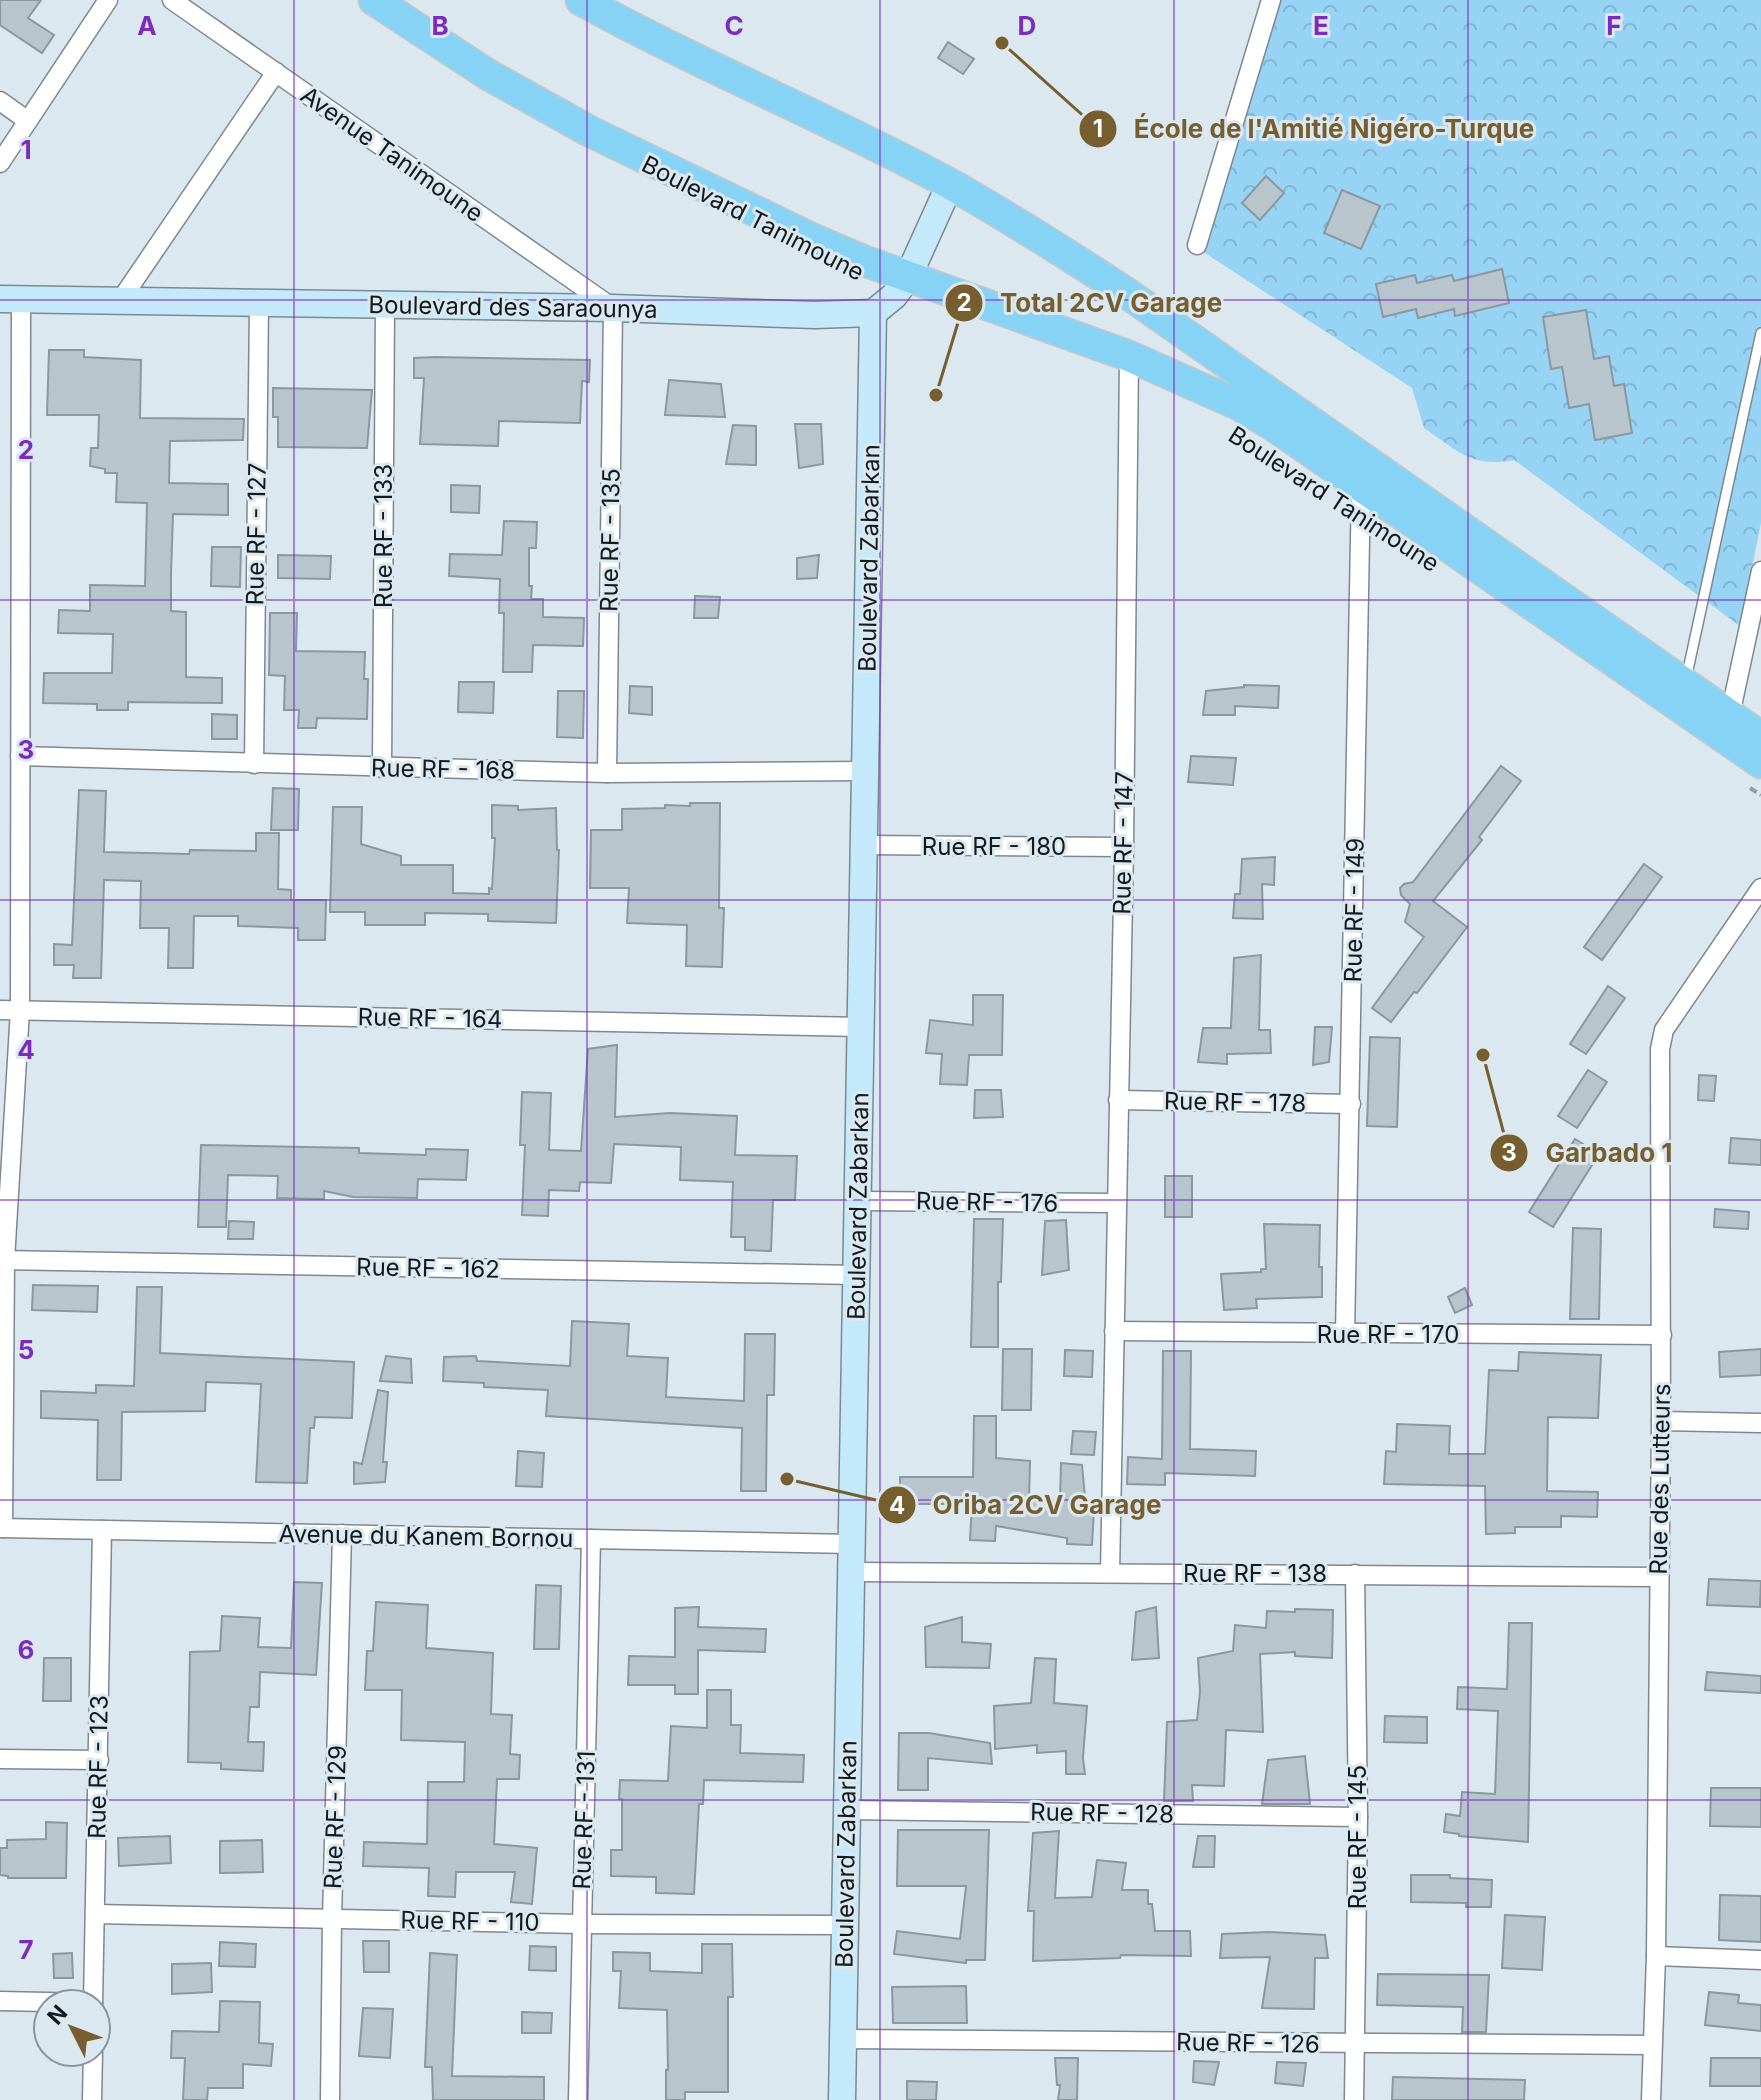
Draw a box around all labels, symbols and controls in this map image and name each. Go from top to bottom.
text: A [137,10,157,41]
text: B [431,10,449,41]
text: C [724,10,744,41]
text: D [1018,10,1036,41]
text: E [1313,10,1329,41]
text: F [1606,10,1622,41]
street label: Avenue Tanimoune [295,80,489,228]
callout: École de l'Amitié Nigéro-Turque [1078,104,1550,154]
text: École de l'Amitié Nigéro-Turque [1134,113,1534,144]
text: 1 [1093,114,1103,143]
text: 1 [20,134,32,165]
street label: Boulevard Tanimoune [637,149,869,287]
callout: Total 2CV Garage [944,278,1238,328]
text: Total 2CV Garage [1000,287,1222,318]
text: 2 [956,288,972,317]
street label: Boulevard des Saraounya [368,290,658,324]
street label: Boulevard Tanimoune [1223,420,1445,578]
text: 2 [18,434,34,465]
street label: Boulevard Zabarkan [853,444,885,672]
street label: Rue RF - 127 [240,462,272,606]
street label: Rue RF - 133 [369,464,398,608]
street label: Rue RF - 135 [594,468,626,612]
text: 3 [18,734,34,765]
street label: Rue RF - 168 [371,753,515,785]
street label: Rue RF - 147 [1107,771,1139,915]
street label: Rue RF - 180 [922,832,1066,861]
street label: Rue RF - 149 [1338,837,1370,983]
street label: Rue RF - 164 [357,1002,503,1034]
text: 4 [17,1034,35,1065]
street label: Rue RF - 178 [1164,1086,1306,1118]
street label: Boulevard Zabarkan [842,1092,874,1320]
callout: Garbado 1 [1489,1128,1688,1178]
text: Garbado 1 [1545,1137,1673,1168]
text: 3 [1501,1138,1517,1167]
street label: Rue RF - 176 [916,1186,1058,1218]
street label: Rue RF - 162 [356,1252,500,1284]
street label: Rue RF - 170 [1317,1320,1459,1349]
text: 5 [18,1334,34,1365]
street label: Rue des Lutteurs [1644,1383,1676,1575]
callout: Oriba 2CV Garage [877,1480,1177,1530]
text: Oriba 2CV Garage [933,1489,1161,1520]
text: 4 [889,1491,905,1520]
street label: Avenue du Kanem Bornou [279,1519,573,1553]
street label: Rue RF - 138 [1183,1559,1327,1588]
text: 6 [18,1634,34,1665]
street label: Rue RF - 123 [82,1695,114,1839]
street label: Boulevard Zabarkan [830,1740,862,1968]
street label: Rue RF - 129 [318,1745,352,1889]
street label: Rue RF - 131 [567,1750,601,1890]
street label: Rue RF - 145 [1343,1765,1372,1909]
street label: Rue RF - 128 [1030,1797,1174,1829]
street label: Rue RF - 110 [400,1905,540,1937]
text: 7 [18,1934,34,1965]
north arrow [32,1988,112,2068]
text: N [42,2000,72,2030]
street label: Rue RF - 126 [1176,2027,1320,2059]

